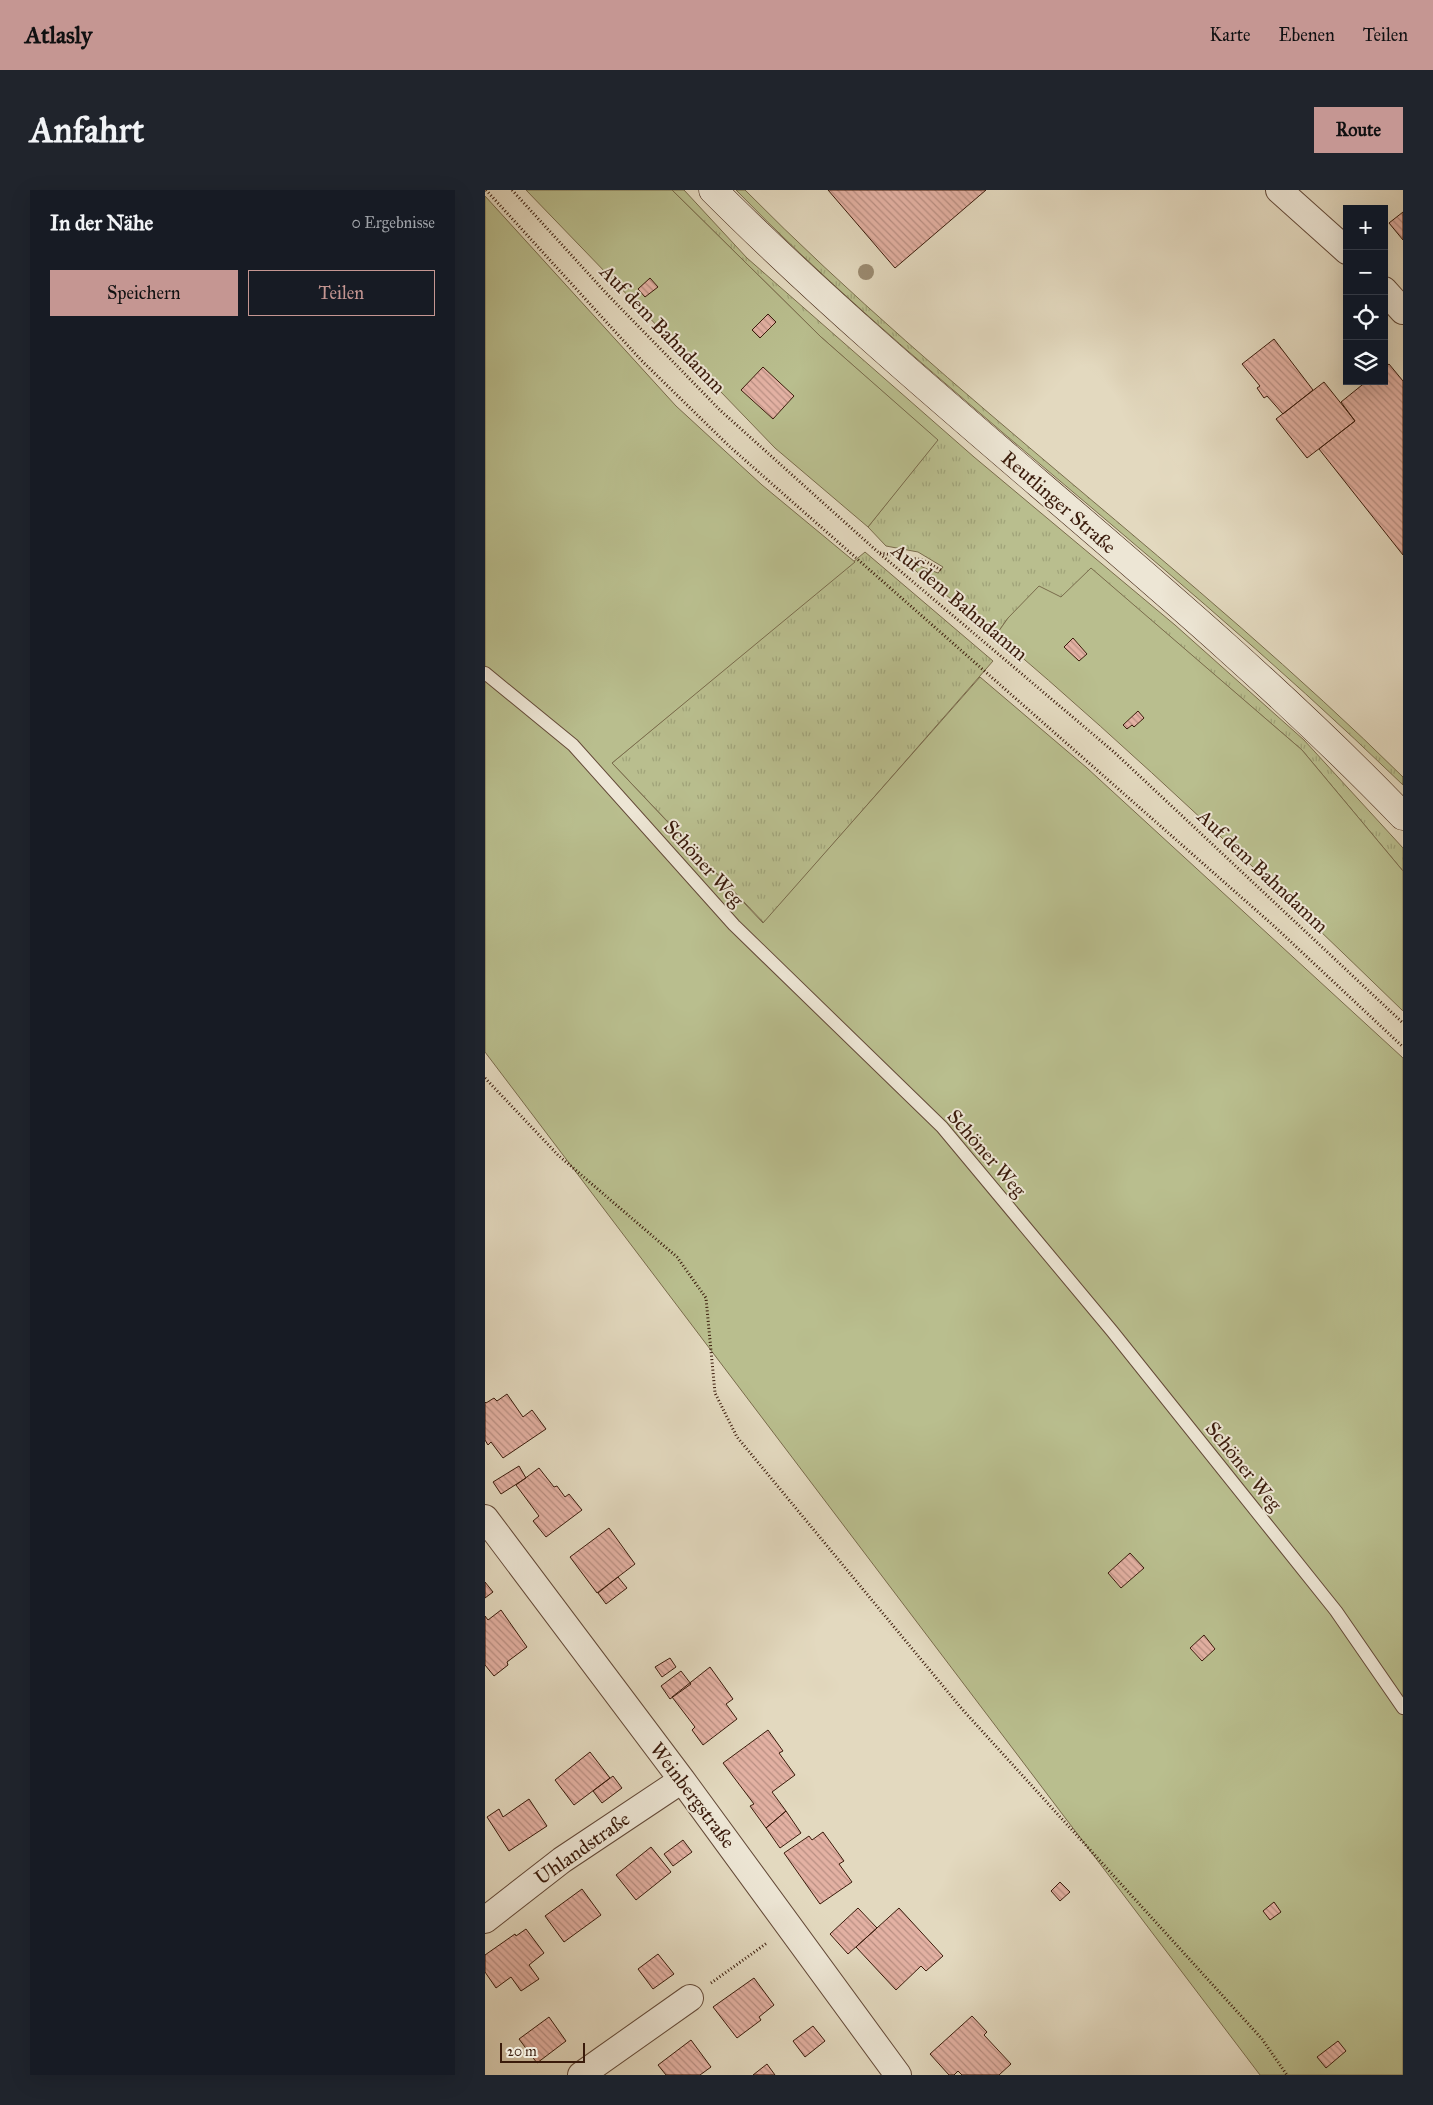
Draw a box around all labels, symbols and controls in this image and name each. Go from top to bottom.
text: Atlasly [25,20,92,50]
text: Karte [1210,24,1251,46]
text: Ebenen [1279,24,1335,46]
text: Teilen [1363,24,1408,46]
button: Route [1314,107,1403,153]
text: Anfahrt [30,109,144,152]
map controls [1343,205,1388,385]
button: + [1343,205,1388,250]
text: In der Nähe [50,210,153,236]
text: 0 Ergebnisse [352,213,435,232]
button: − [1343,250,1388,295]
street label: Auf dem Bahndamm [595,259,731,399]
button: Speichern [50,270,238,316]
button: Teilen [248,270,435,316]
button: locate [1343,295,1388,340]
button: layers [1343,340,1388,385]
street label: Reutlinger Straße [996,446,1121,559]
street label: Auf dem Bahndamm [886,537,1033,666]
street label: Auf dem Bahndamm [1192,804,1334,938]
street label: Schöner Weg [658,815,750,912]
street label: Schöner Weg [942,1104,1032,1203]
street label: Schöner Weg [1200,1416,1288,1517]
street label: Weinbergstraße [645,1737,741,1853]
street label: Uhlandstraße [530,1806,634,1890]
scale bar [500,2040,585,2063]
text: 20 m [507,2043,537,2060]

